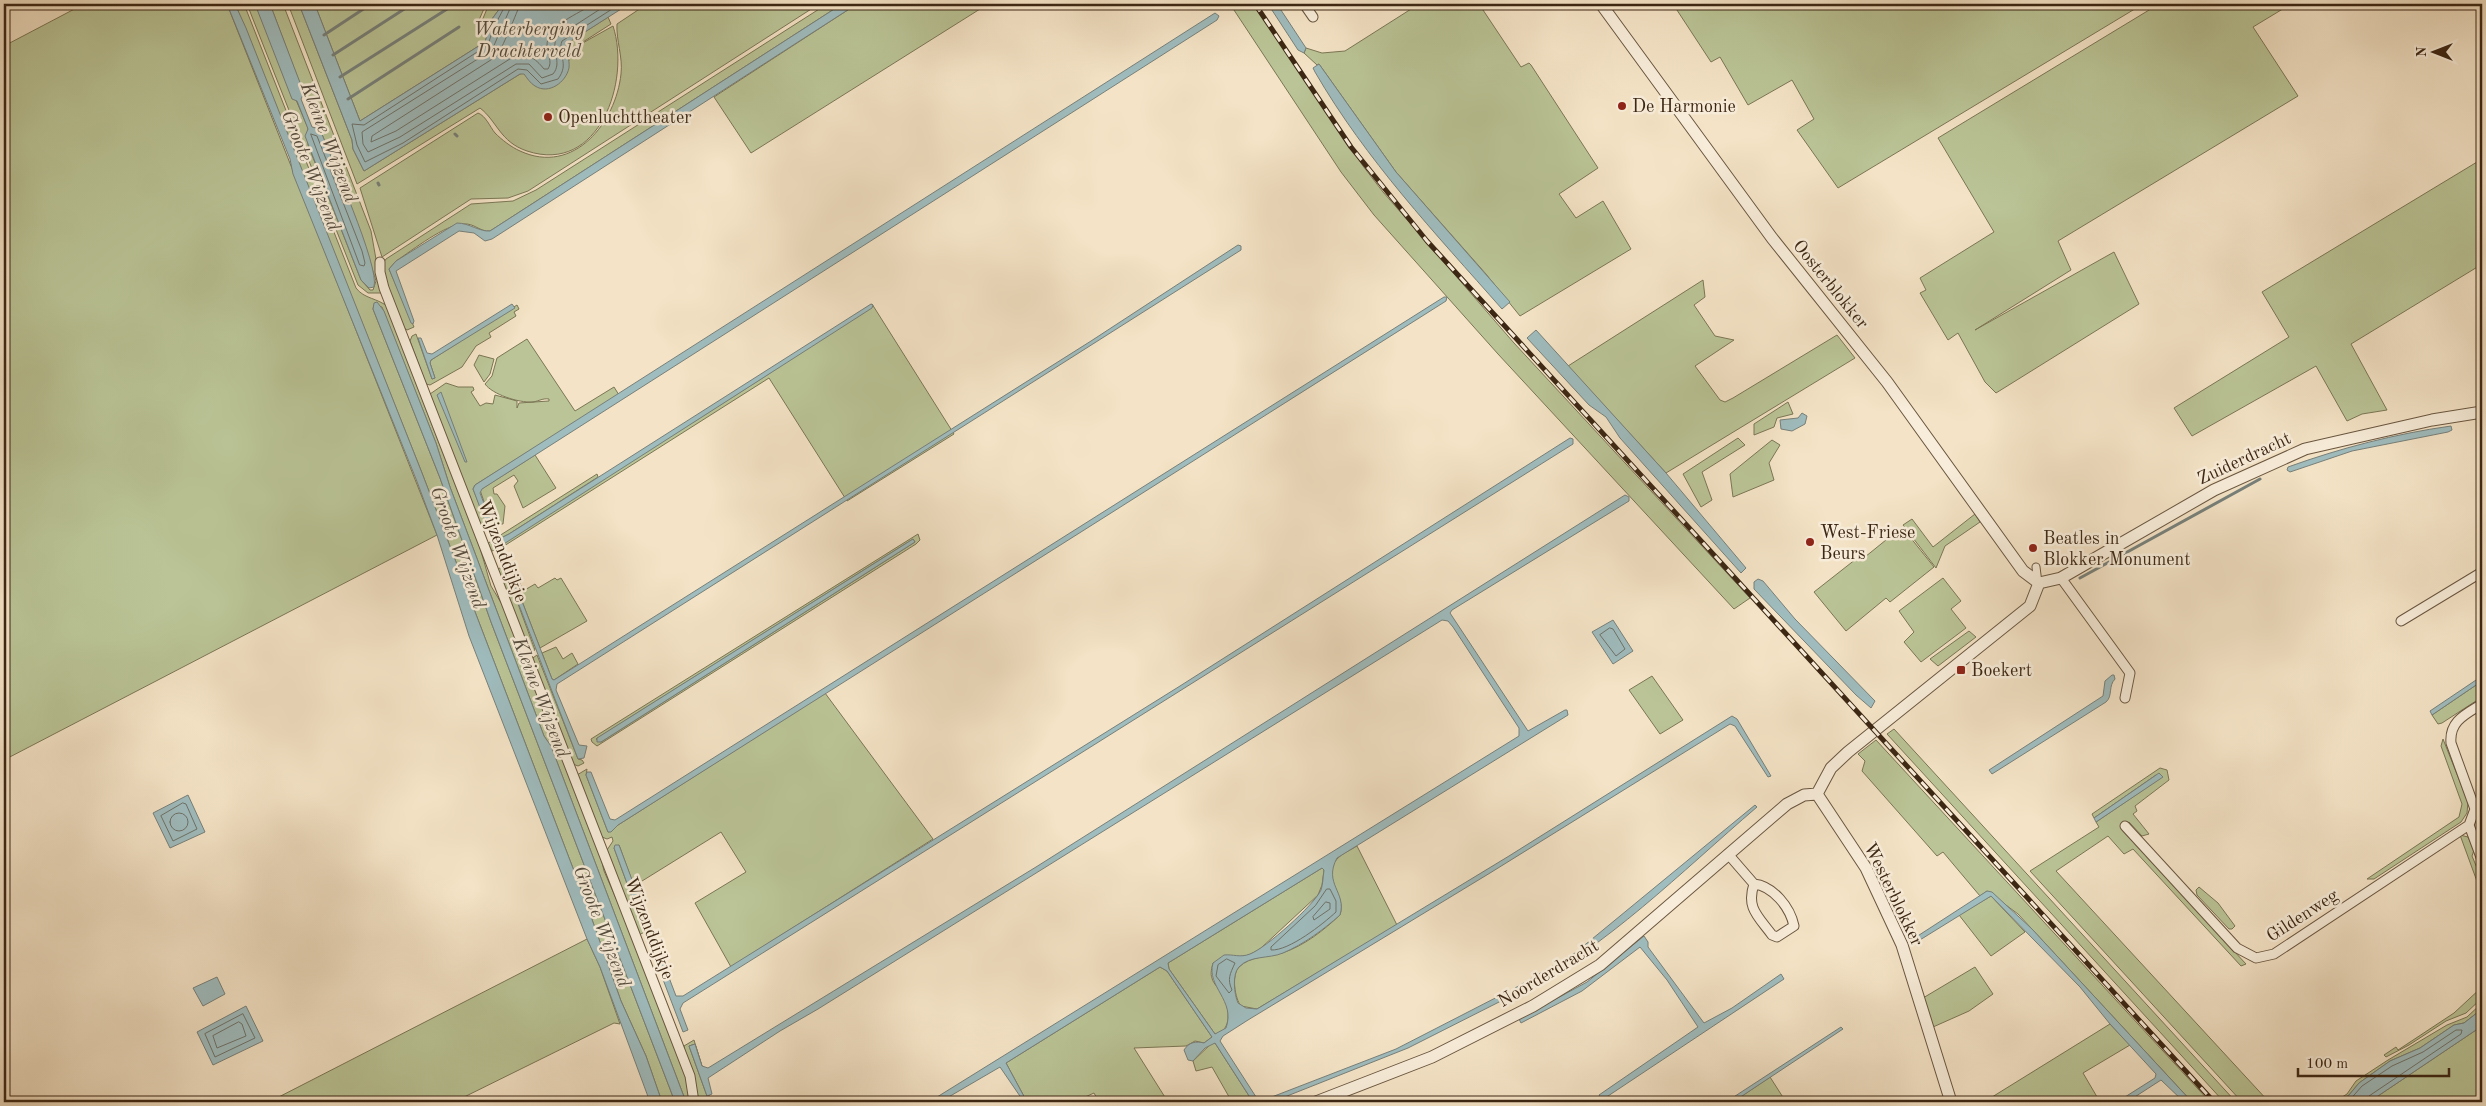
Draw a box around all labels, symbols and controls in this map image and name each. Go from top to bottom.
water label: Waterberging Drachterveld [473,21,585,62]
north arrow [2408,28,2458,78]
text: N [2415,46,2429,57]
water label: Kleine Wijzend [296,79,360,207]
place label: De Harmonie [1632,98,1736,116]
marker: De Harmonie [1616,100,1628,112]
water label: Groote Wijzend [277,108,343,235]
place label: Openluchttheater [558,109,692,127]
marker: Openluchttheater [542,111,554,123]
street label: Oosterblokker [1789,237,1872,333]
street label: Zuiderdracht [2195,429,2294,488]
water label: Groote Wijzend [426,484,488,612]
street label: Wijzenddijkje [474,498,530,605]
place label: West-Friese Beurs [1820,524,1915,563]
place label: Beatles in Blokker Monument [2043,530,2191,569]
marker: West-Friese Beurs [1804,536,1816,548]
marker: Beatles in Blokker Monument [2027,542,2039,554]
water label: Kleine Wijzend [508,634,572,762]
place label: Boekert [1971,662,2032,680]
marker: Boekert [1955,664,1967,676]
street label: Westerblokker [1860,840,1926,950]
water label: Groote Wijzend [569,864,633,991]
street label: Wijzenddijkje [621,875,677,982]
street label: Gildenweg [2264,886,2342,945]
street label: Noorderdracht [1495,937,1602,1011]
scale bar [2298,1046,2450,1078]
text: 100 m [2306,1057,2348,1072]

